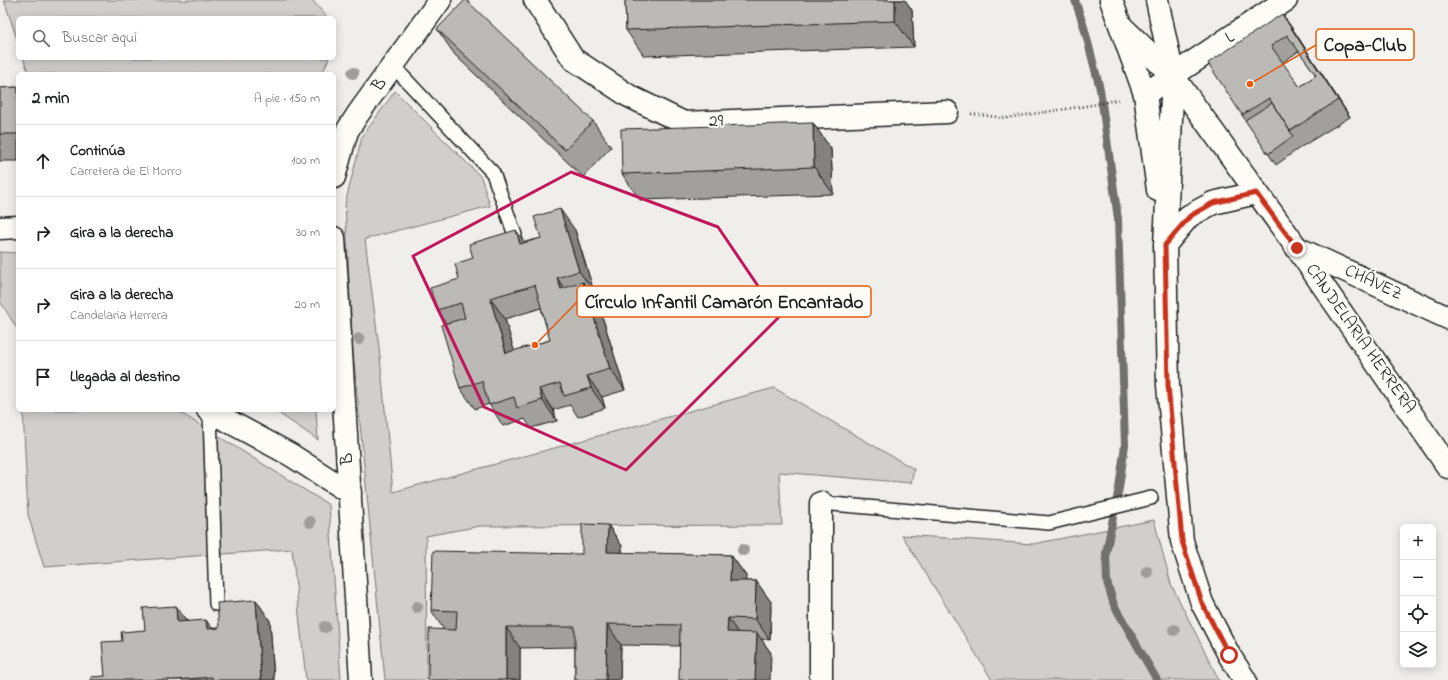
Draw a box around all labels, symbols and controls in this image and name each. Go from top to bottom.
search box [16,16,336,60]
street label: L [1220,25,1240,51]
icon: search [30,27,52,49]
text: Buscar aquí [62,27,137,49]
callout: Copa-Club [1316,29,1414,60]
text: Copa-Club [1324,33,1407,60]
street label: B [365,72,394,98]
text: 2 min [32,86,69,111]
text: A pie · 150 m [254,89,320,108]
street label: 29 [708,109,724,135]
text: Continúa [70,140,125,162]
icon: ahead [32,150,54,172]
text: 100 m [291,151,320,170]
text: Carretera de El Morro [70,162,182,181]
icon: right [32,222,54,244]
text: Gira a la derecha [70,222,173,244]
text: 30 m [296,223,320,242]
route end [1288,239,1306,257]
street label: CHÁVEZ [1340,258,1406,308]
street label: CANDELARIA HERRERA [1298,259,1422,419]
text: Gira a la derecha [70,284,173,306]
callout: Círculo Infantil Camarón Encantado [577,286,871,317]
text: Círculo Infantil Camarón Encantado [585,290,863,317]
icon: right [32,294,54,316]
text: 20 m [295,295,320,314]
text: Candelaria Herrera [70,306,168,325]
icon: arrive [32,366,54,388]
text: Llegada al destino [70,366,180,388]
street label: B [335,452,361,467]
map controls [1400,524,1436,668]
button: + [1400,524,1436,560]
button: − [1400,560,1436,596]
button: locate [1400,596,1436,632]
button: layers [1400,632,1436,668]
route start [1220,646,1238,664]

